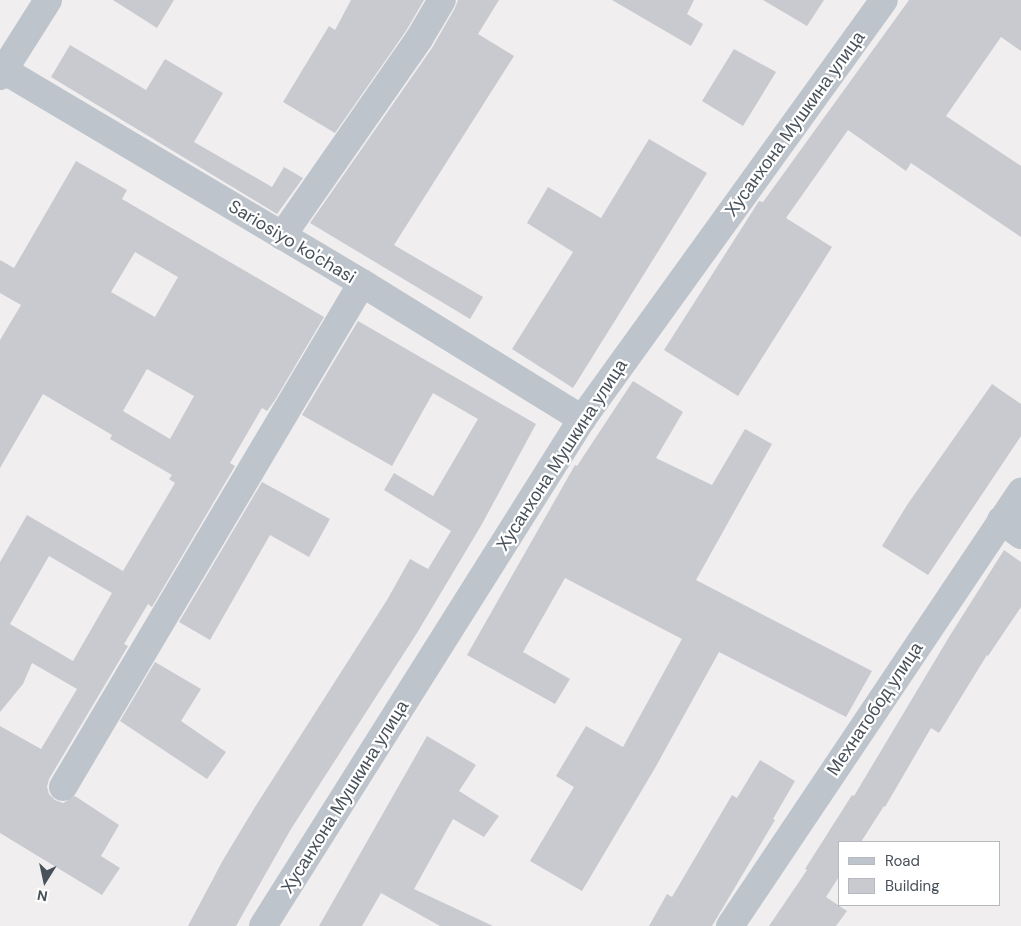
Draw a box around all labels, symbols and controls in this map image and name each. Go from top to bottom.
street label: Хусанхона Мушкина улица [721,27,869,221]
street label: Sariosiyo ko'chasi [225,196,359,288]
street label: Хусанхона Мушкина улица [492,355,632,555]
street label: Мехнатобод улица [822,638,928,780]
street label: Хусанхона Мушкина улица [277,696,413,898]
legend [838,841,1001,906]
text: Road [885,851,920,871]
north arrow [20,856,70,906]
text: Building [885,876,940,896]
text: N [36,886,49,906]

